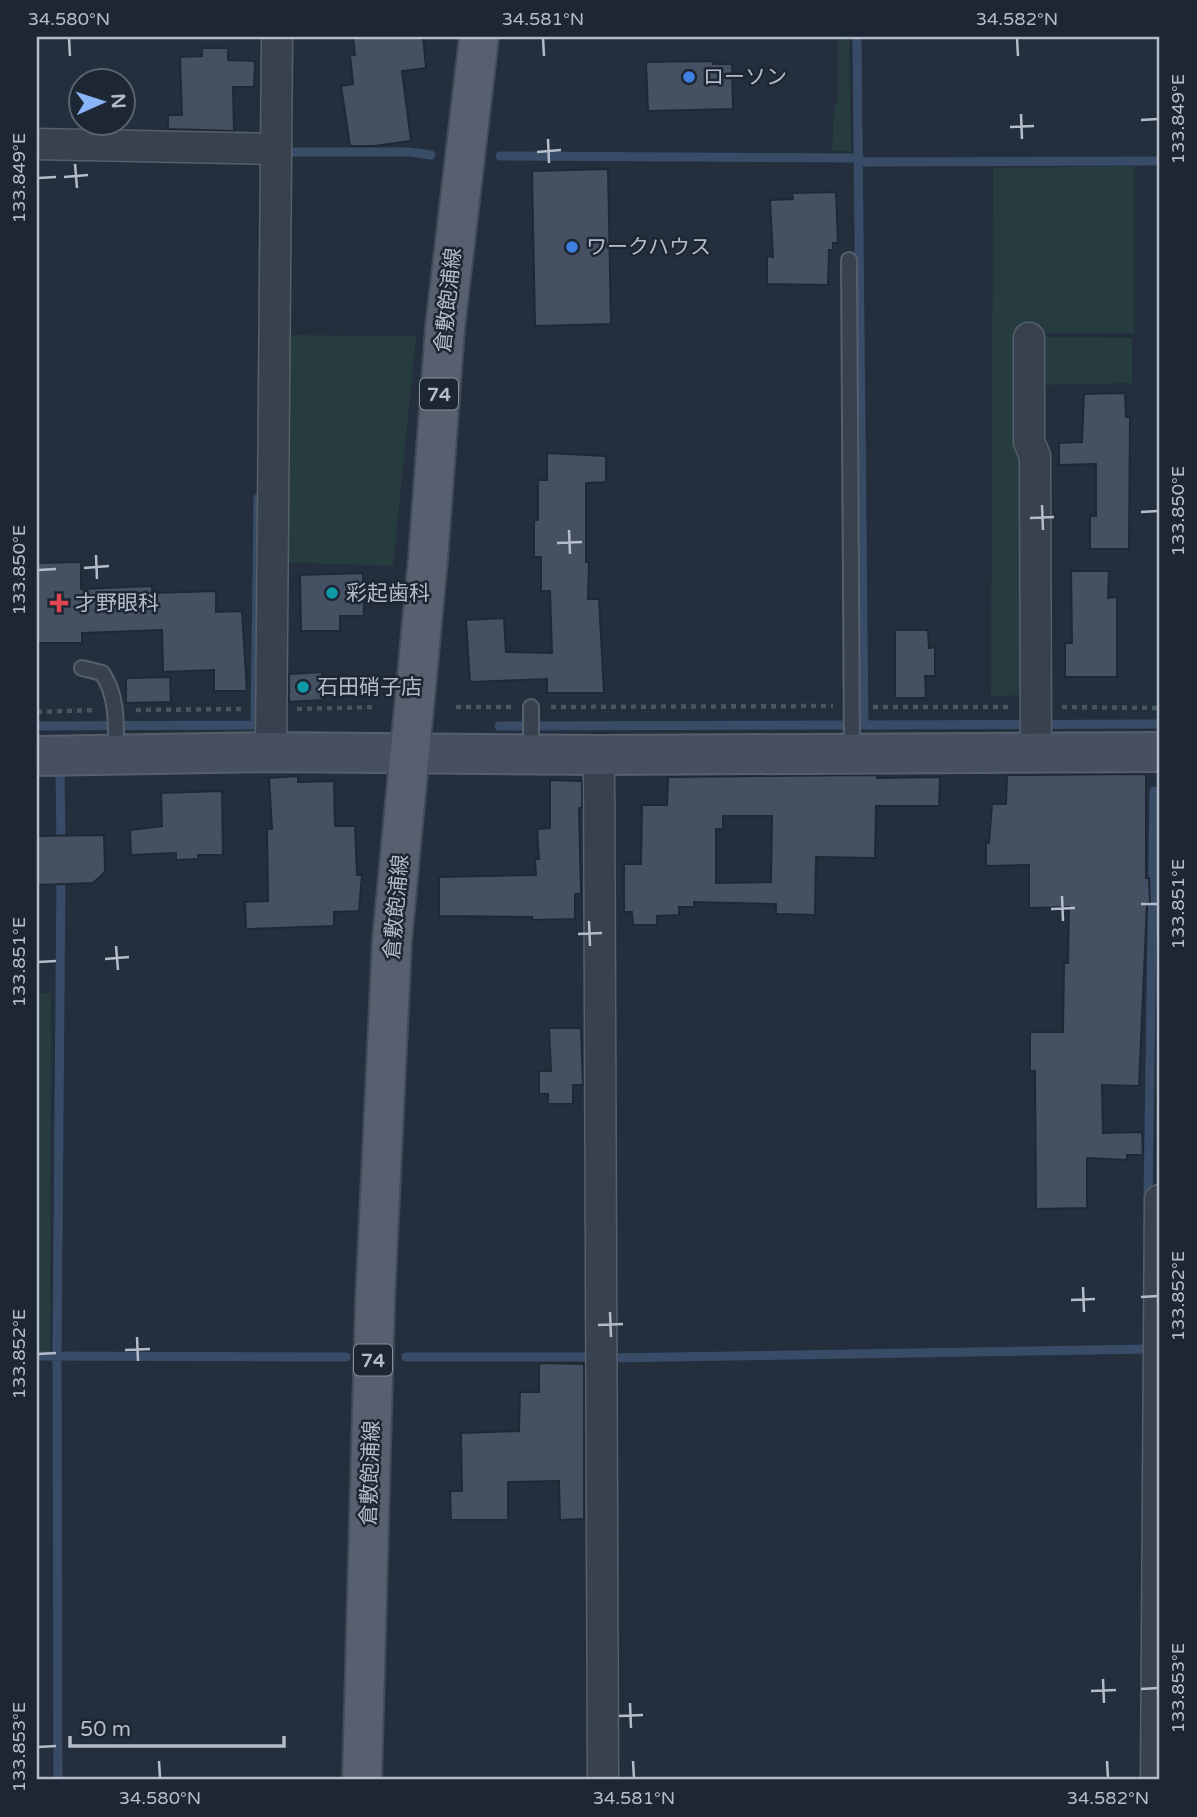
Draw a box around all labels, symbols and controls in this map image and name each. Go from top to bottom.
text: 34.580°N [28,8,110,30]
text: 34.581°N [502,8,584,30]
text: 34.582°N [976,8,1058,30]
place label: ローソン [703,65,787,90]
north arrow [66,66,136,136]
marker: ローソン [681,69,697,85]
text: 133.849°E [1167,74,1189,164]
text: N [107,93,129,109]
text: 133.849°E [8,133,30,223]
place label: ワークハウス [586,235,711,260]
marker: ワークハウス [564,239,580,255]
street label: 倉敷飽浦線 [431,247,466,354]
road number: 74 [420,378,458,410]
text: 133.850°E [1167,466,1189,556]
text: 133.850°E [8,525,30,615]
place label: 彩起歯科 [346,581,430,606]
marker: 彩起歯科 [324,585,340,601]
place label: 才野眼科 [75,591,159,616]
marker: 才野眼科 [49,593,69,613]
place label: 石田硝子店 [317,675,422,700]
marker: 石田硝子店 [295,679,311,695]
street label: 倉敷飽浦線 [379,854,414,960]
text: 133.851°E [1167,859,1189,949]
text: 133.851°E [8,917,30,1007]
text: 133.852°E [1167,1251,1189,1341]
text: 133.852°E [8,1309,30,1399]
road number: 74 [354,1344,392,1376]
street label: 倉敷飽浦線 [356,1420,385,1526]
text: 133.853°E [1167,1643,1189,1733]
text: 133.853°E [8,1702,30,1792]
scale bar [70,1705,284,1749]
text: 50 m [80,1717,131,1742]
text: 34.580°N [119,1787,201,1809]
text: 34.581°N [593,1787,675,1809]
text: 34.582°N [1067,1787,1149,1809]

